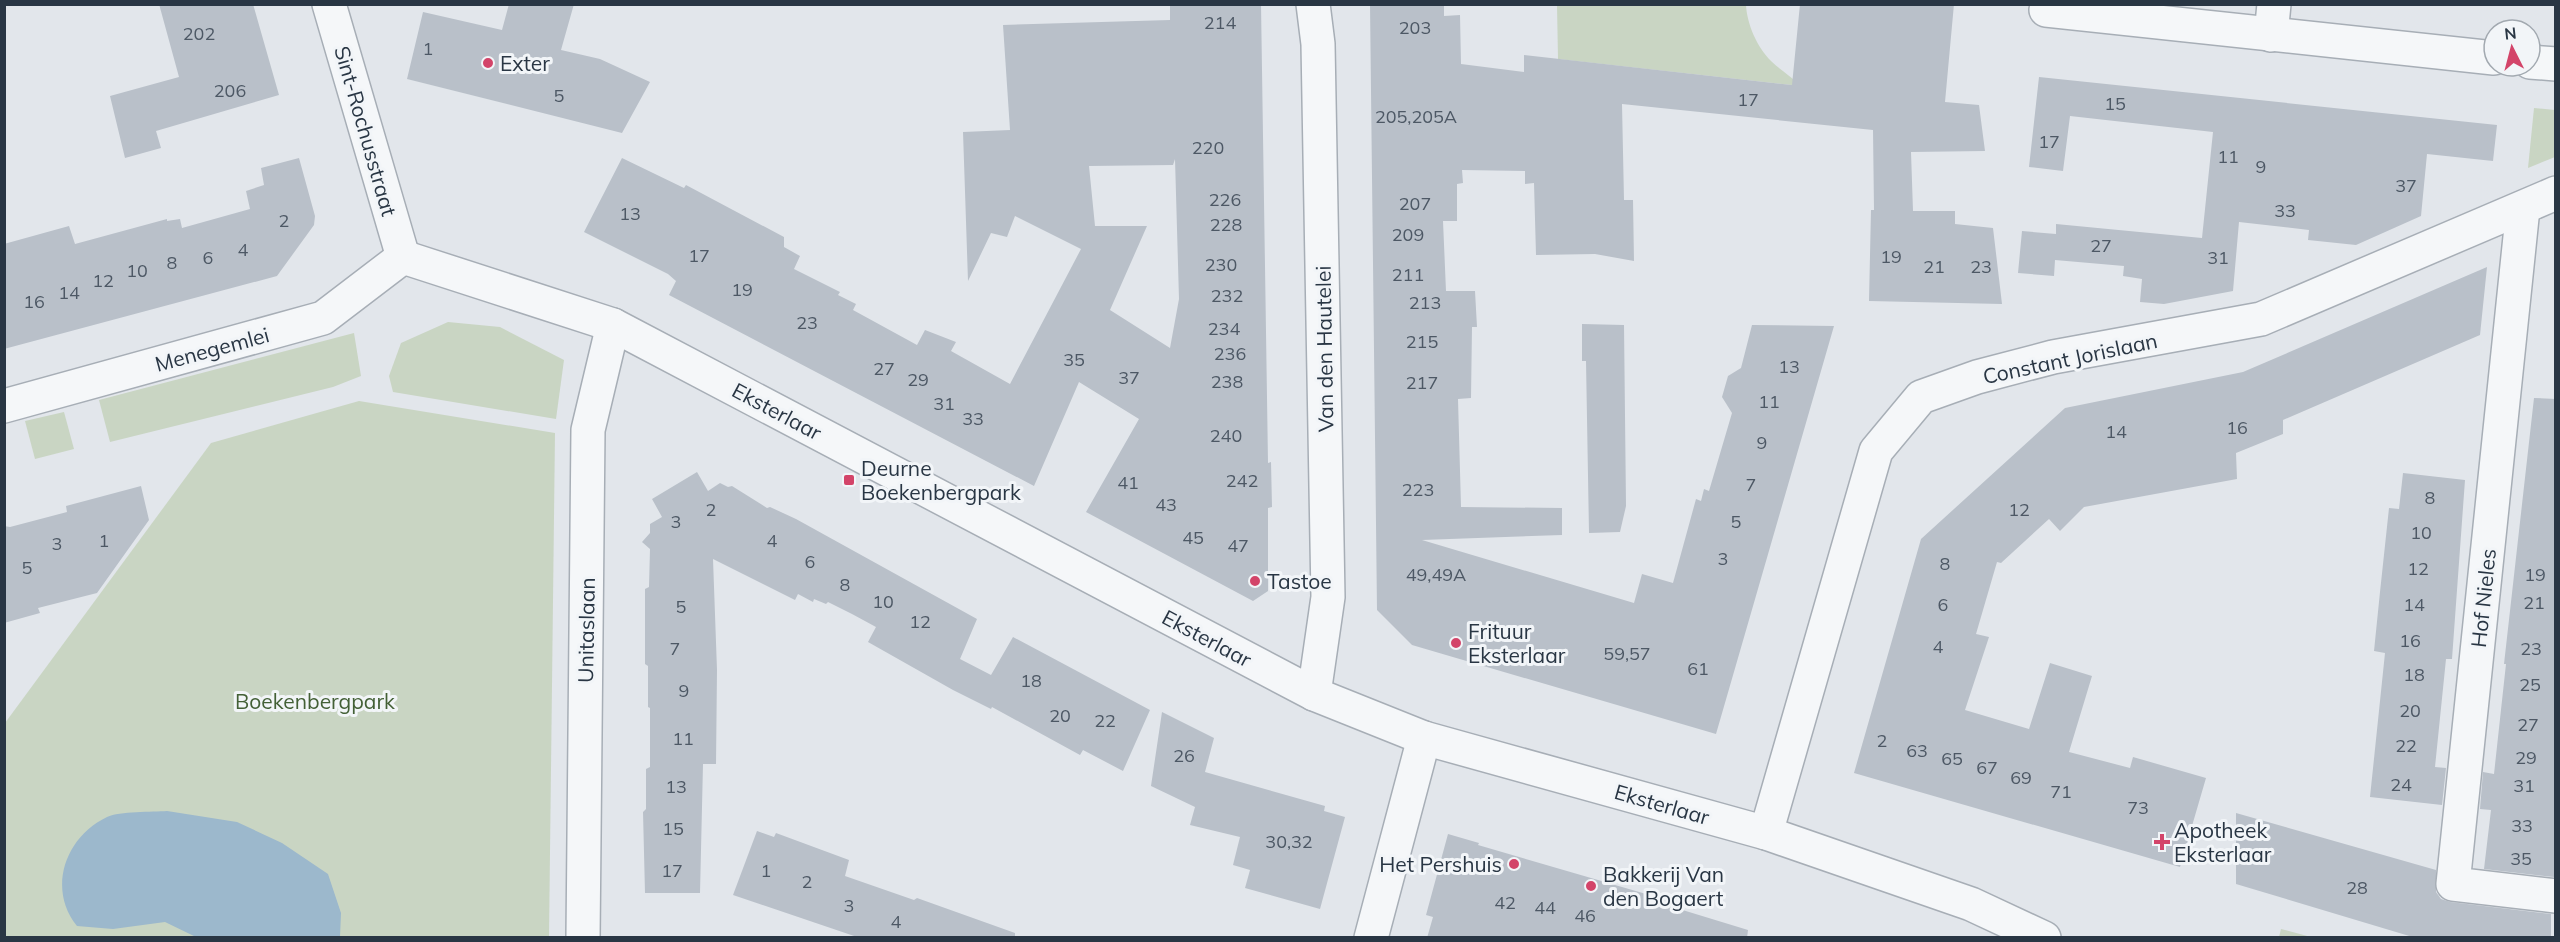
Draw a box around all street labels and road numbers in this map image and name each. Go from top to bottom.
street label: Sint-Rochusstraat [329,43,403,219]
street label: Van den Hautelei [1310,266,1338,432]
street label: Menegemlei [152,321,272,377]
street label: Constant Jorislaan [1980,327,2160,389]
street label: Eksterlaar [728,377,826,446]
street label: Hof Nieles [2465,547,2501,649]
street label: Unitaslaan [572,577,600,683]
street label: Eksterlaar [1158,604,1256,673]
street label: Eksterlaar [1612,778,1713,830]

